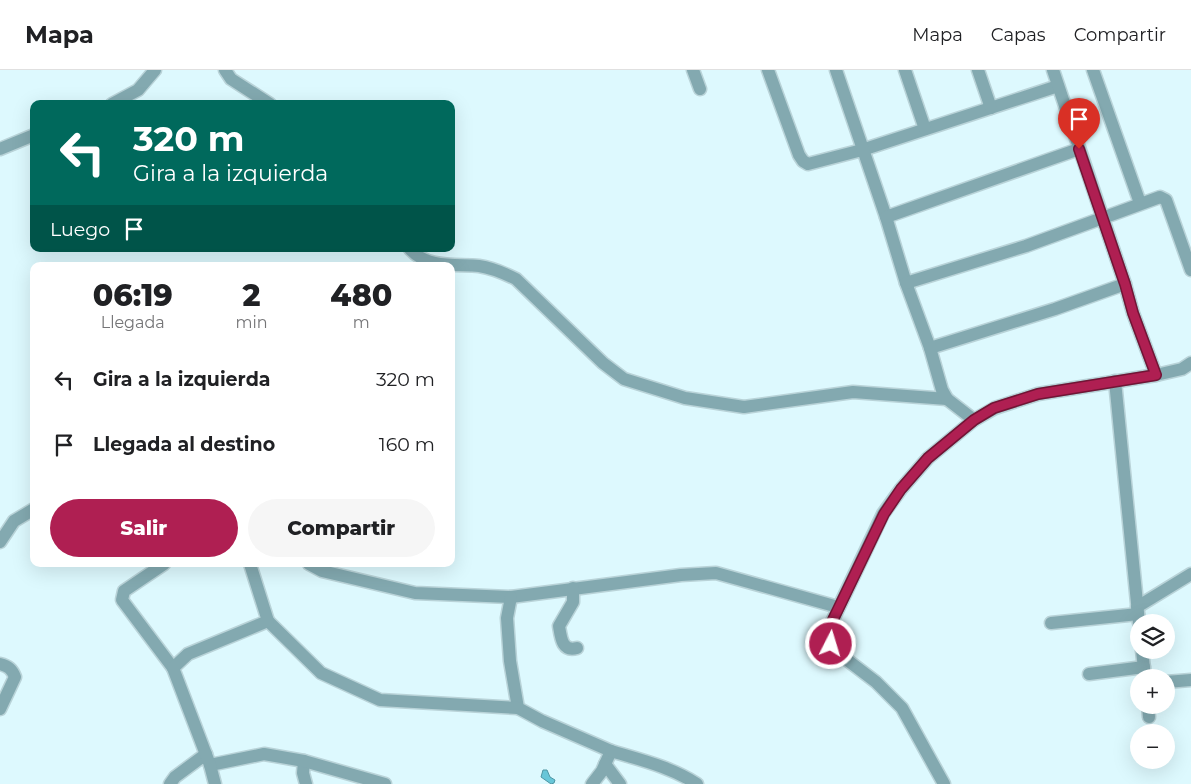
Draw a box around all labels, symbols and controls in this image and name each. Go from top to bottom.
text: Mapa [25,20,94,49]
text: Mapa [912,24,963,46]
text: Capas [991,24,1046,46]
text: Compartir [1074,24,1166,46]
pin [1058,98,1100,149]
icon: arrive [1065,105,1093,133]
text: 320 m [133,117,245,160]
icon: left [50,120,115,185]
text: Gira a la izquierda [133,160,328,187]
icon: arrive [120,215,148,243]
text: Luego [50,218,110,241]
text: 06:19 [93,277,173,314]
text: 2 [243,277,261,314]
text: 480 [330,277,392,314]
text: Llegada [101,313,165,332]
text: min [236,313,268,332]
text: m [353,313,370,332]
icon: left [50,366,78,394]
text: Gira a la izquierda [93,368,271,391]
text: 320 m [376,368,435,391]
icon: arrive [50,431,78,459]
text: Llegada al destino [93,433,275,456]
text: 160 m [379,433,435,456]
button: Salir [50,499,238,557]
button: Compartir [248,499,435,557]
map controls [1130,614,1175,769]
button: layers [1130,614,1175,659]
position arrow [804,617,856,669]
button: + [1130,669,1175,714]
button: − [1130,724,1175,769]

